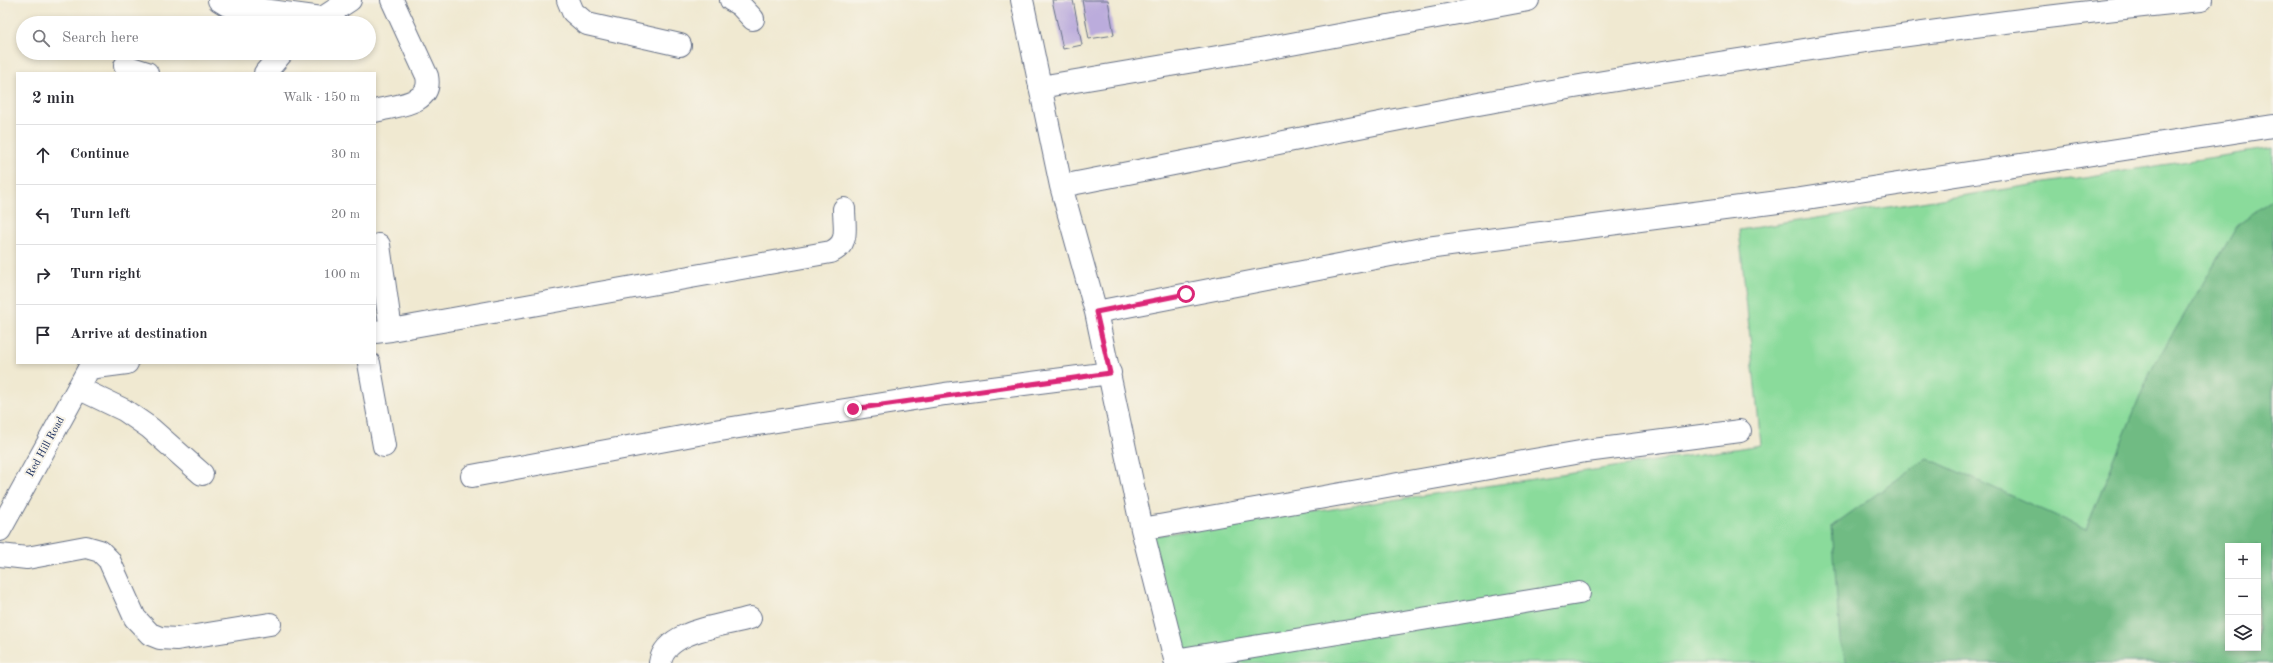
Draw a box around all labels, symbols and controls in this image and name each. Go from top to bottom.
search box [16,16,376,60]
icon: search [30,27,52,49]
text: Search here [62,31,139,46]
text: 2 min [32,90,75,107]
text: Walk · 150 m [283,91,360,104]
icon: ahead [32,144,54,166]
text: Continue [70,147,129,162]
text: 30 m [331,148,360,161]
icon: left [32,204,54,226]
text: Turn left [70,207,130,222]
text: 20 m [331,208,360,221]
icon: right [32,264,54,286]
text: Turn right [70,267,141,282]
text: 100 m [323,268,360,281]
route start [1177,285,1195,303]
icon: arrive [32,324,54,346]
text: Arrive at destination [70,327,208,342]
route end [844,400,862,418]
street label: Red Hill Road [25,415,67,479]
map controls [2225,543,2261,651]
button: + [2225,543,2261,579]
button: − [2225,579,2261,615]
button: layers [2225,615,2261,651]

